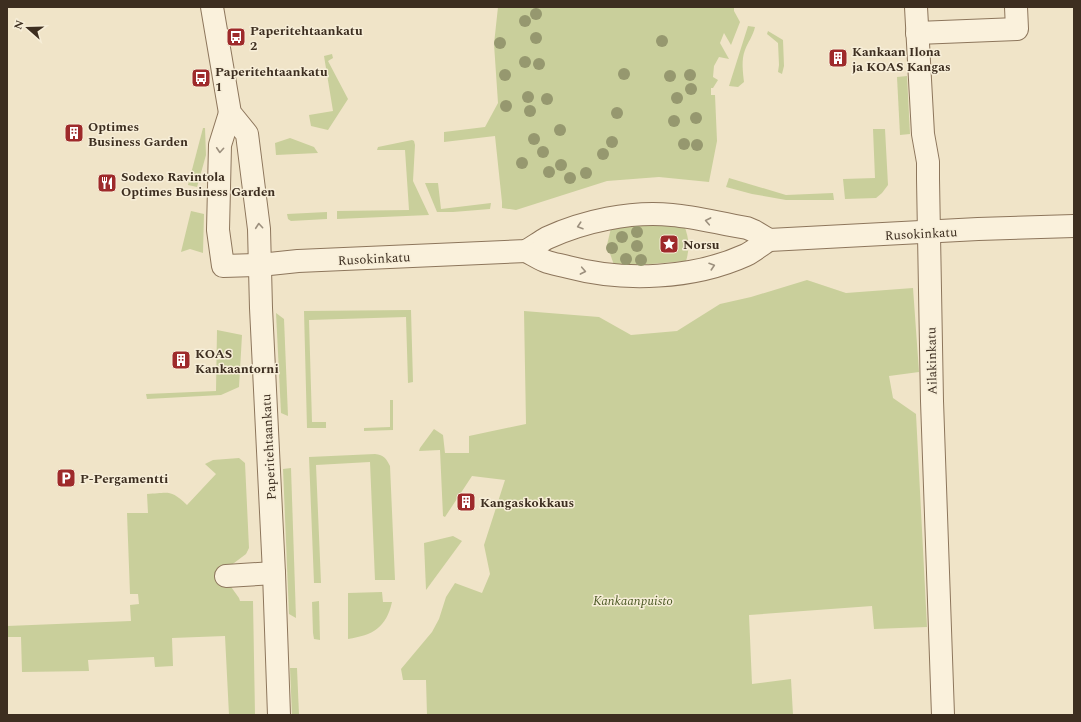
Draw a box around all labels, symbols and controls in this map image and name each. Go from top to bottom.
north arrow [8,8,48,48]
text: N [10,18,29,32]
place label: Paperitehtaankatu 2 [250,21,363,56]
bus stop icon: Paperitehtaankatu 2 [225,26,247,48]
place label: Kankaan Ilona ja KOAS Kangas [852,42,951,77]
building icon: Kankaan Ilona ja KOAS Kangas [827,47,849,69]
place label: Paperitehtaankatu 1 [215,62,328,97]
bus stop icon: Paperitehtaankatu 1 [190,67,212,89]
place label: Optimes Business Garden [88,117,188,152]
building icon: Optimes Business Garden [63,122,85,144]
one-way arrow [216,147,225,153]
place label: Sodexo Ravintola Optimes Business Garden [121,167,275,202]
restaurant icon: Sodexo Ravintola Optimes Business Garden [96,172,118,194]
one-way arrow [705,217,711,225]
one-way arrow [577,221,584,230]
street label: Rusokinkatu [884,222,958,246]
one-way arrow [254,223,263,229]
place icon: Norsu [658,233,680,255]
place label: Norsu [683,235,720,255]
street label: Rusokinkatu [337,247,411,271]
one-way arrow [709,262,716,271]
one-way arrow [580,266,587,274]
street label: Ailakinkatu [921,327,943,395]
place label: KOAS Kankaantorni [195,344,279,379]
building icon: KOAS Kankaantorni [170,349,192,371]
street label: Paperitehtaankatu [256,393,282,500]
parking icon: P-Pergamentti [55,467,77,489]
place label: P-Pergamentti [80,469,168,489]
building icon: Kangaskokkaus [455,491,477,513]
place label: Kangaskokkaus [480,493,574,513]
park label: Kankaanpuisto [593,591,673,611]

